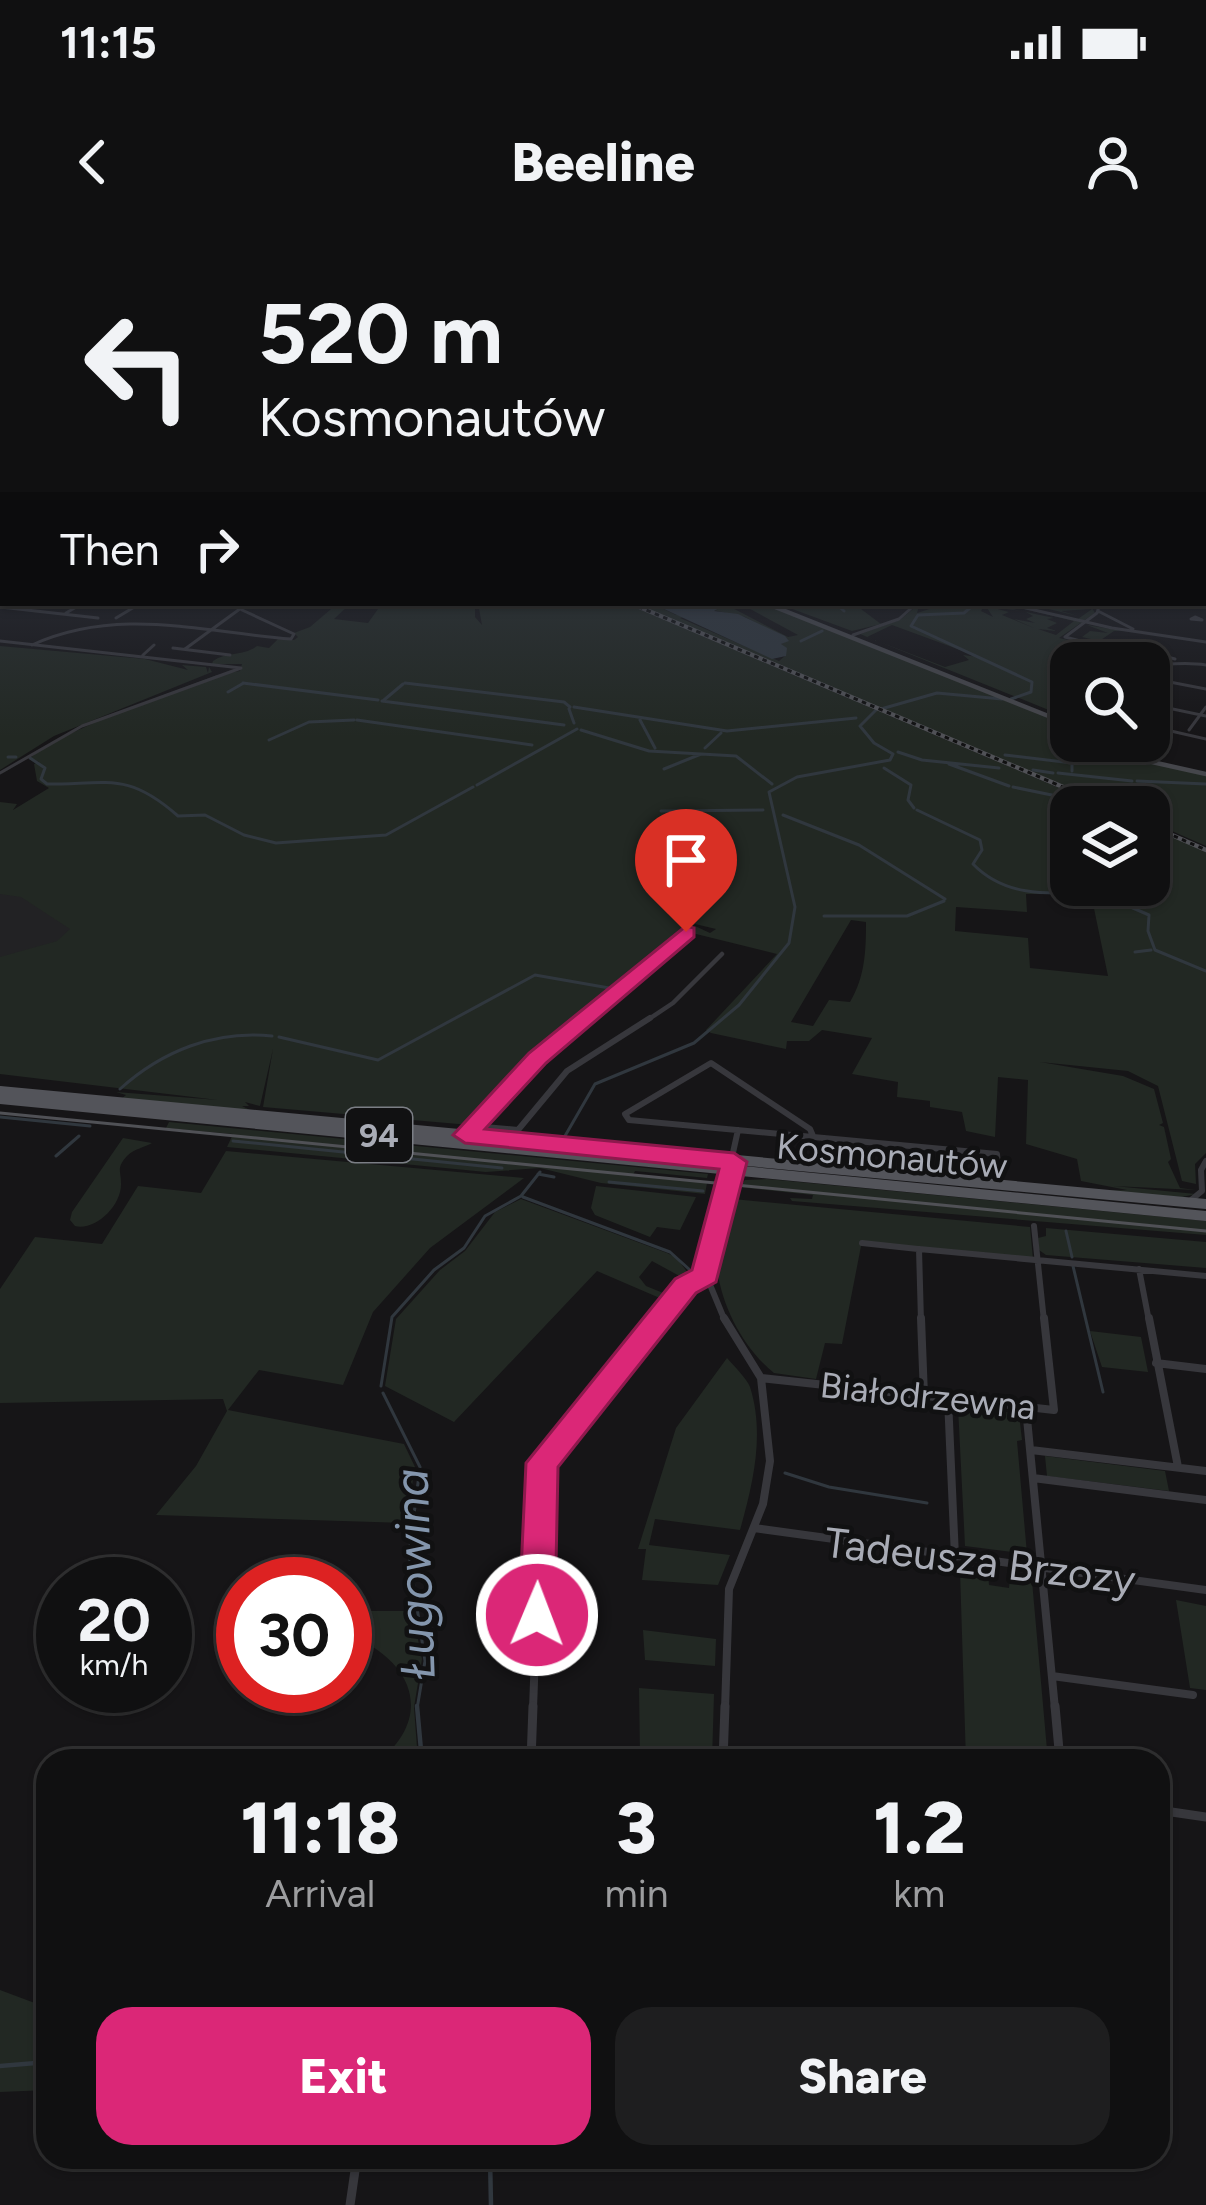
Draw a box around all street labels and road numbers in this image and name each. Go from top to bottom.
road number: 94 [346,1108,412,1162]
street label: Kosmonautów [775,1124,1009,1188]
street label: Białodrzewna [818,1363,1038,1429]
street label: Tadeusza Brzozy [822,1517,1138,1605]

